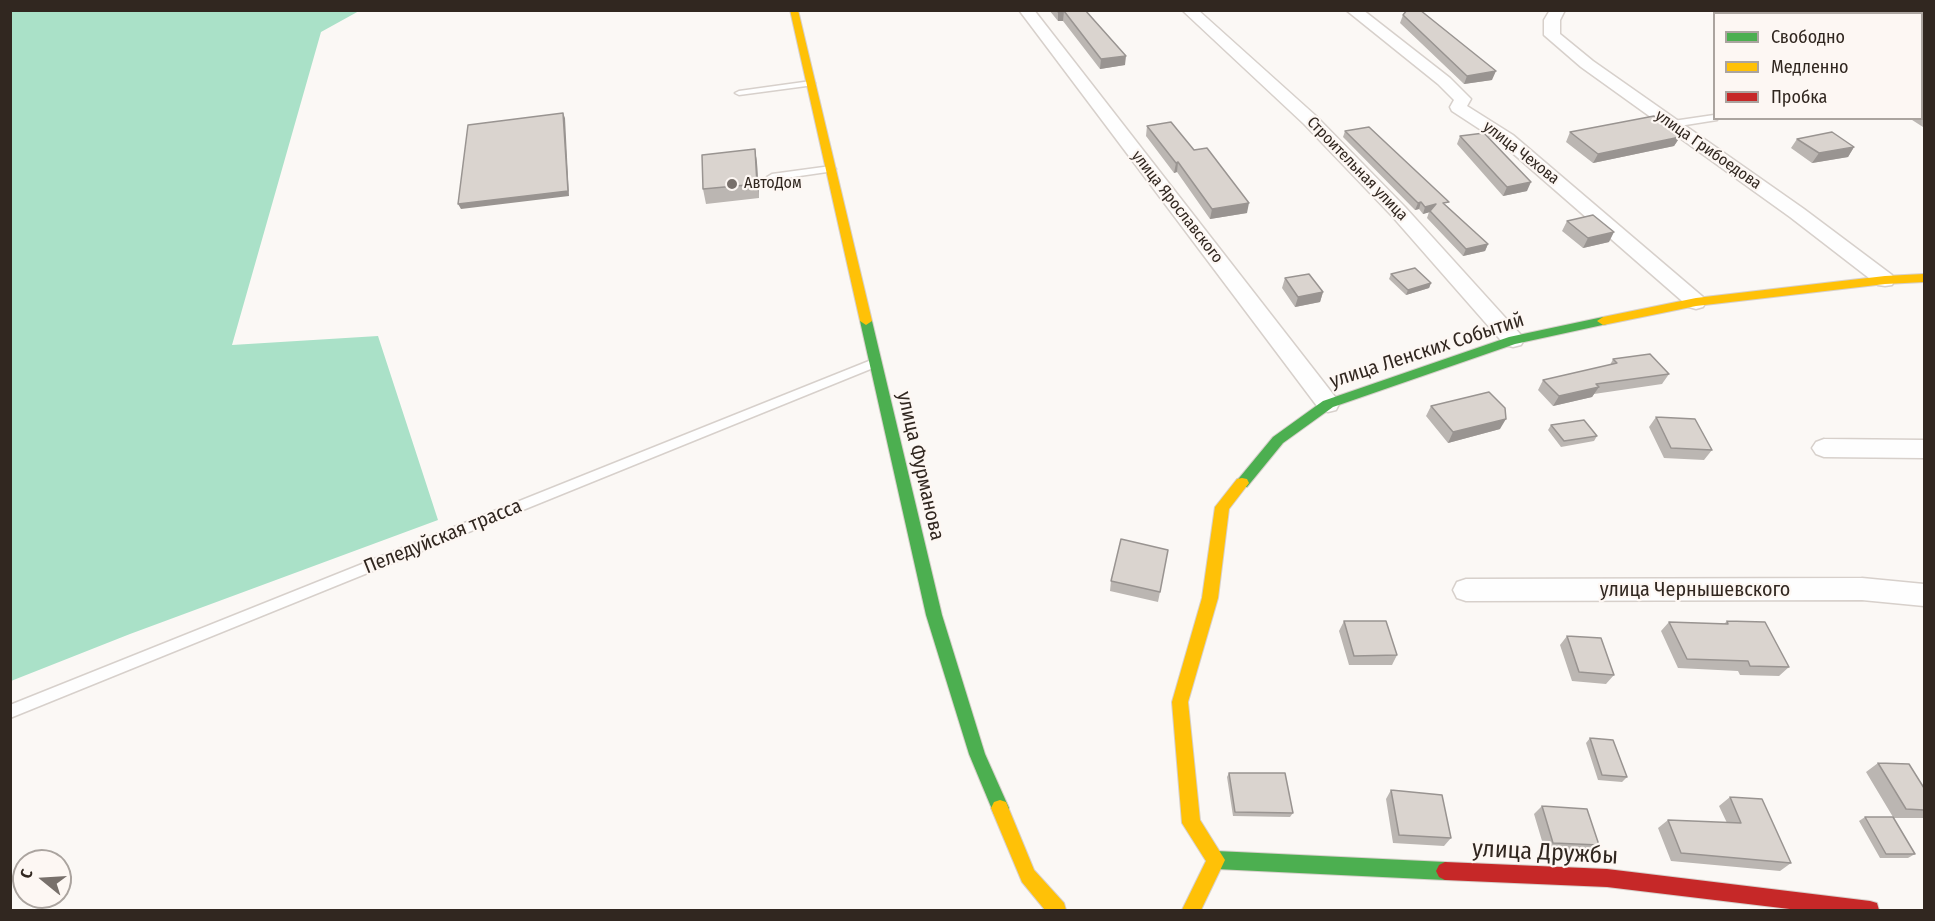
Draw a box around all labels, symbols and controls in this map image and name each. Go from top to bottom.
legend [1713,12,1923,120]
text: Свободно [1771,26,1845,48]
text: Медленно [1771,56,1849,78]
text: Пробка [1771,86,1827,108]
street label: улица Грибоедова [1651,106,1765,194]
street label: Строительная улица [1303,113,1411,225]
street label: улица Чехова [1479,117,1563,189]
street label: улица Ярославского [1127,147,1227,267]
place label: АвтоДом [744,174,802,194]
marker: АвтоДом [725,177,739,191]
street label: улица Ленских Событий [1327,308,1527,394]
street label: улица Фурманова [891,389,949,543]
street label: Пеледуйская трасса [361,494,525,580]
street label: улица Чернышевского [1600,578,1790,602]
street label: улица Дружбы [1471,835,1619,871]
north arrow [12,849,72,909]
text: С [16,867,37,881]

